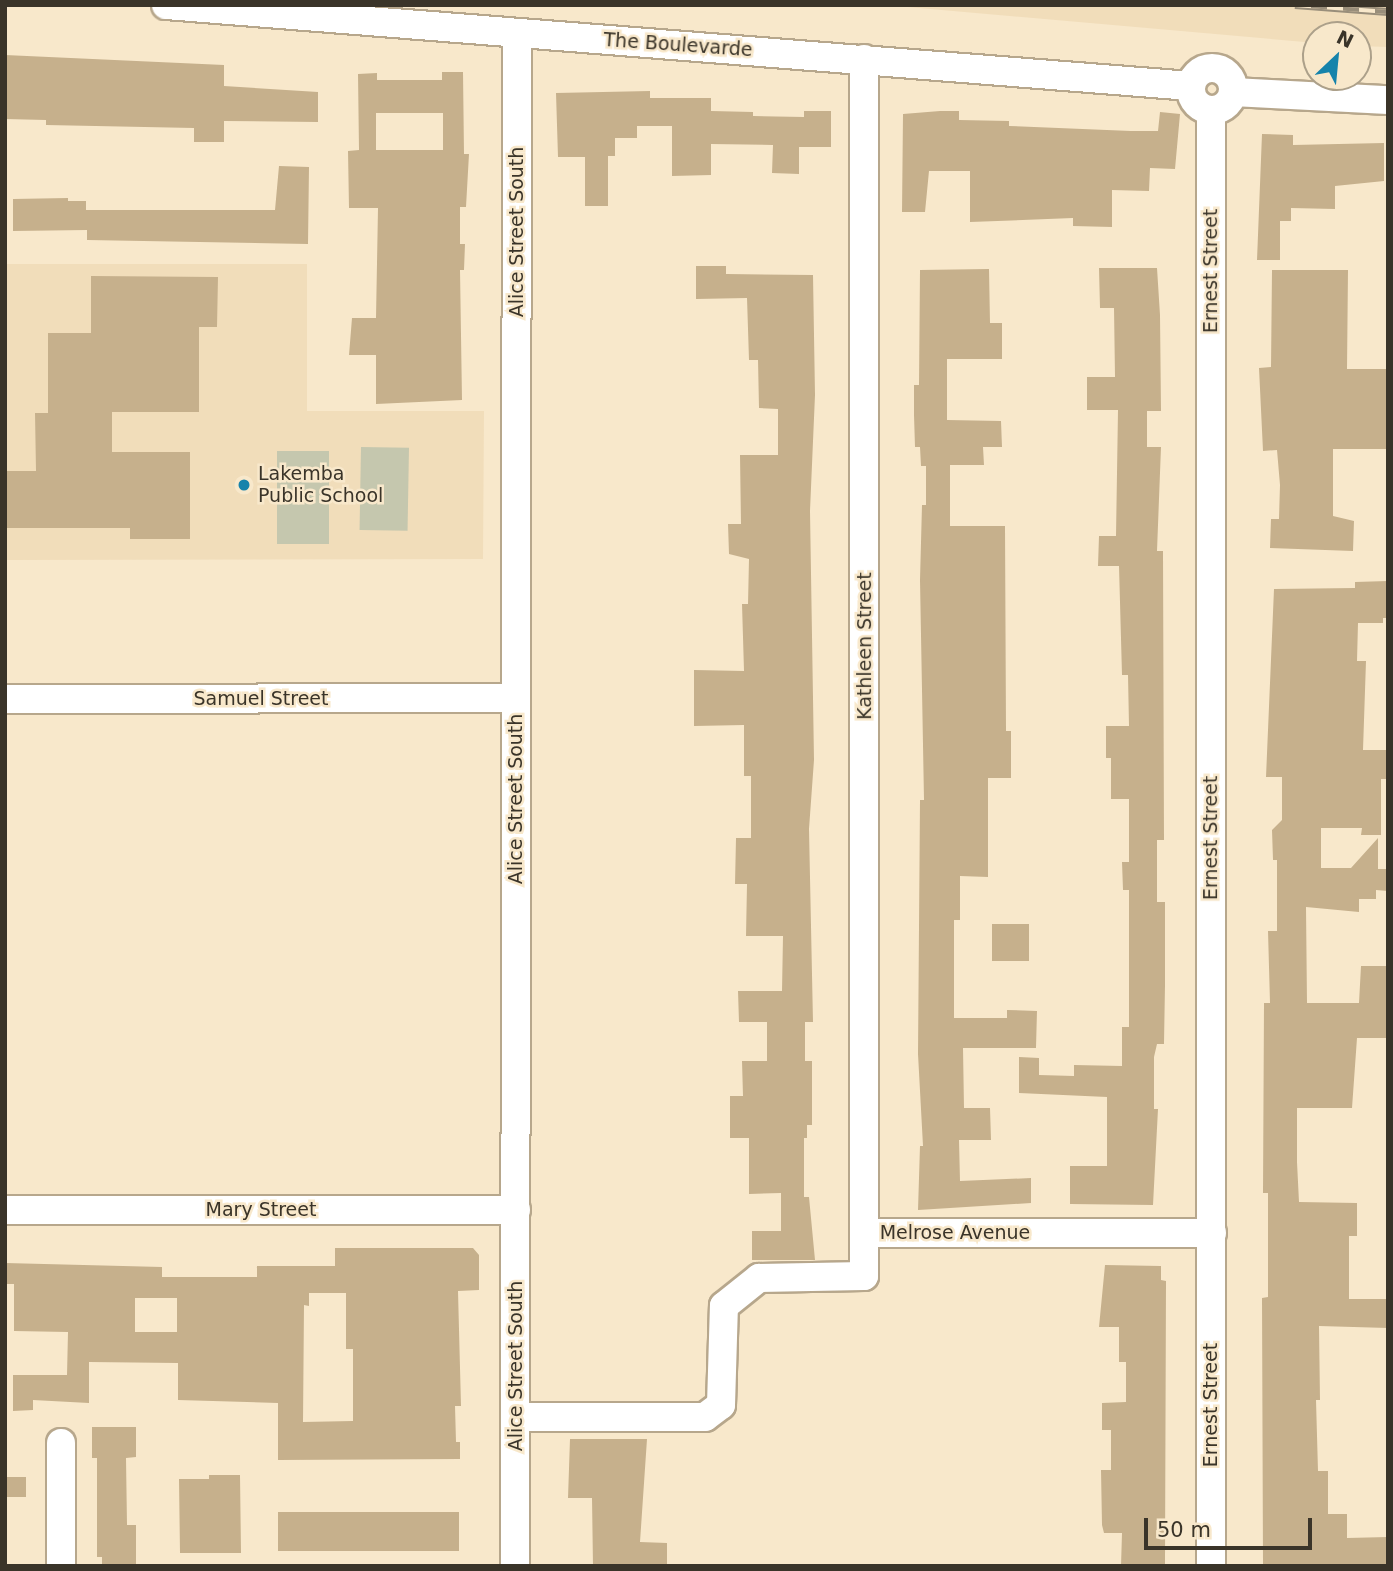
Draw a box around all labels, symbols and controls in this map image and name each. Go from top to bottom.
north arrow [1302,21,1372,91]
text: N [1333,26,1357,52]
street label: The Boulevarde [603,28,753,62]
street label: Alice Street South [506,147,528,317]
street label: Ernest Street [1200,209,1222,333]
place label: Lakemba Public School [258,463,383,507]
marker: Lakemba Public School [236,477,252,493]
street label: Kathleen Street [854,572,876,720]
street label: Samuel Street [194,688,328,710]
street label: Alice Street South [505,714,527,884]
street label: Ernest Street [1200,776,1222,900]
street label: Mary Street [206,1199,316,1221]
street label: Melrose Avenue [880,1222,1030,1244]
street label: Alice Street South [505,1281,527,1451]
street label: Ernest Street [1200,1343,1222,1467]
scale bar [1148,1504,1316,1548]
text: 50 m [1157,1518,1211,1542]

